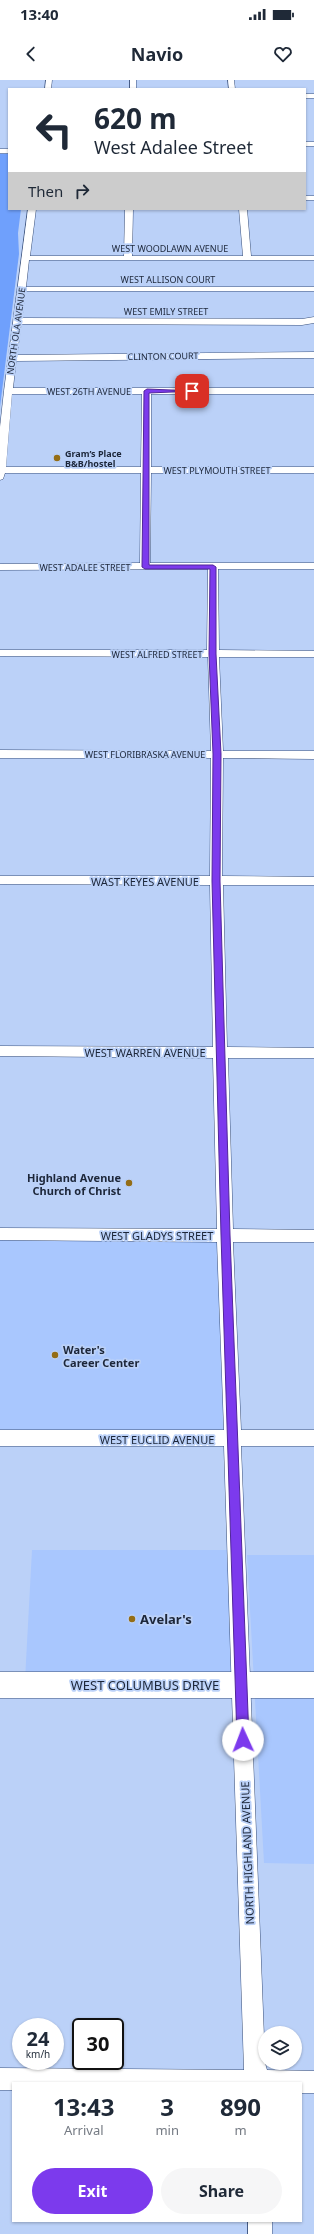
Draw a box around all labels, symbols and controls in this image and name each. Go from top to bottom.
text: 13:40 [20,4,59,24]
text: Navio [131,42,183,66]
icon: back [20,43,42,65]
icon: heart [272,43,294,65]
text: 620 m [94,99,177,137]
icon: left [28,104,80,156]
text: West Adalee Street [94,135,253,159]
icon: right [71,180,93,202]
text: Then [28,181,63,201]
street label: WEST WOODLAWN AVENUE [112,242,228,255]
street label: WEST ALLISON COURT [121,273,215,286]
street label: NORTH OLA AVENUE [3,287,29,375]
street label: WEST EMILY STREET [124,305,208,318]
street label: CLINTON COURT [127,349,199,363]
pin [175,374,209,408]
icon: arrive [181,380,203,402]
street label: WEST 26TH AVENUE [47,385,131,398]
place label: Gram’s Place B&B/hostel [65,447,122,470]
marker: Gram’s Place B&B/hostel [52,453,62,463]
street label: WEST PLYMOUTH STREET [164,464,270,477]
street label: WEST ADALEE STREET [39,561,131,574]
street label: WEST ALFRED STREET [112,648,202,661]
street label: WEST FLORIBRASKA AVENUE [85,748,205,761]
street label: WAST KEYES AVENUE [91,874,199,889]
street label: WEST WARREN AVENUE [84,1045,206,1060]
place label: Highland Avenue Church of Christ [27,1170,121,1198]
marker: Highland Avenue Church of Christ [124,1178,134,1188]
street label: WEST GLADYS STREET [101,1228,213,1243]
place label: Water's Career Center [63,1342,139,1370]
marker: Water's Career Center [50,1350,60,1360]
street label: WEST EUCLID AVENUE [100,1432,214,1447]
place label: Avelar's [140,1610,192,1628]
marker: Avelar's [127,1614,137,1624]
street label: WEST COLUMBUS DRIVE [71,1676,219,1694]
position arrow [222,1719,264,1761]
street label: NORTH HIGHLAND AVENUE [237,1781,257,1925]
speed limit sign: 30 [72,2018,124,2070]
text: 24 [27,2025,49,2052]
map controls [258,2026,302,2070]
button: layers [258,2026,302,2070]
text: km/h [26,2047,50,2061]
text: 13:43 [53,2090,115,2123]
text: 3 [160,2090,174,2123]
text: 890 [220,2090,261,2123]
text: Arrival [64,2121,104,2139]
text: min [155,2121,179,2139]
text: m [234,2121,247,2139]
button: Exit [32,2168,153,2214]
button: Share [161,2168,282,2214]

